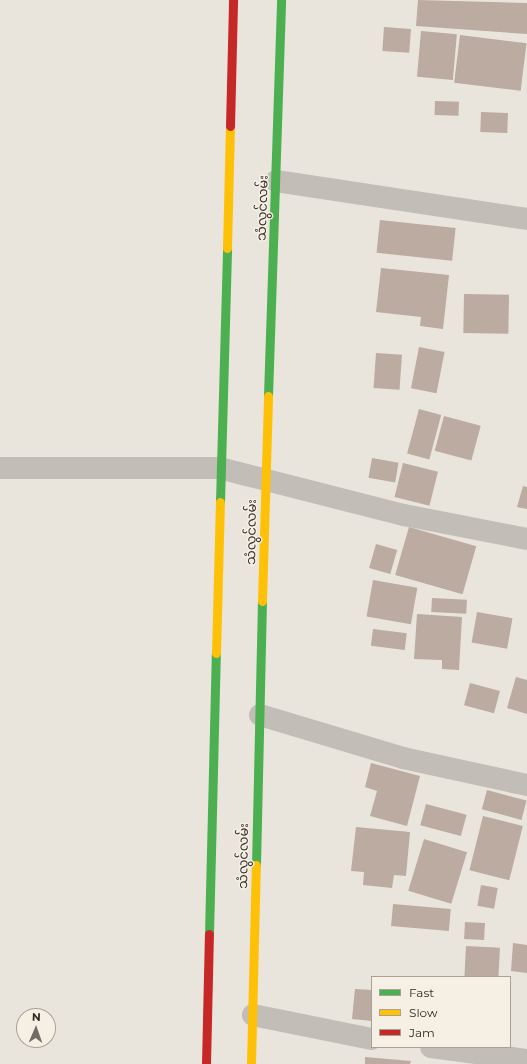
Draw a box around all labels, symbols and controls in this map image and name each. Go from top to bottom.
street label: သံလွင်လမ်း [253,175,271,241]
street label: သံလွင်လမ်း [243,499,259,565]
street label: သံလွင်လမ်း [235,823,251,889]
legend [371,976,511,1048]
text: Fast [409,985,434,1000]
text: Slow [409,1005,438,1020]
north arrow [16,1008,56,1048]
text: N [32,1010,41,1024]
text: Jam [409,1025,435,1040]

